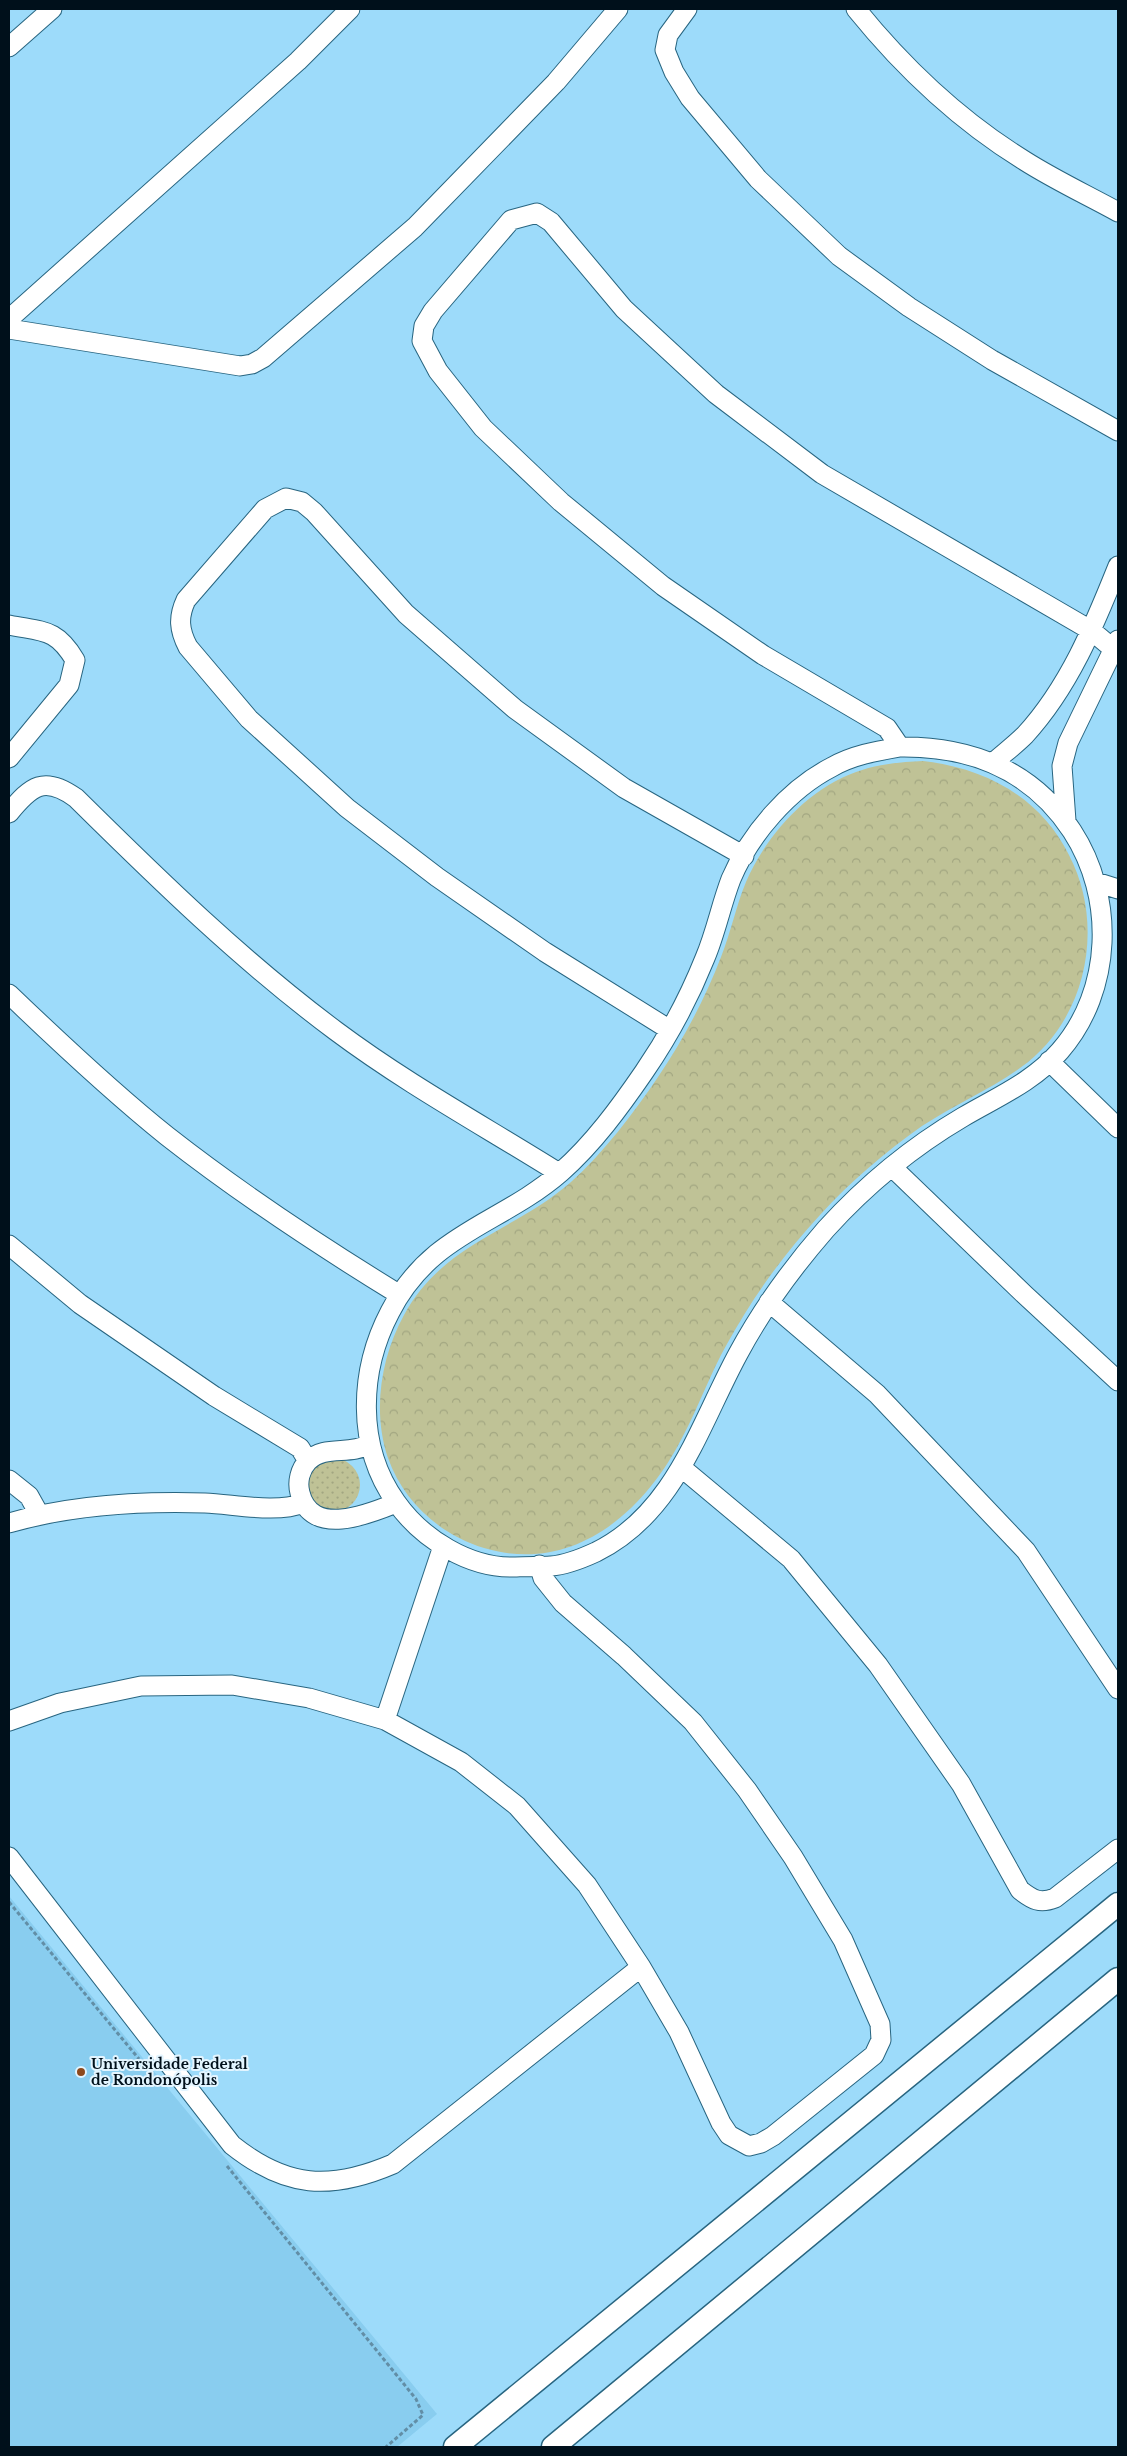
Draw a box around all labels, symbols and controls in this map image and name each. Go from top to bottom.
place label: Universidade Federal de Rondonópolis [91,2055,248,2089]
marker: Universidade Federal de Rondonópolis [75,2066,87,2078]

